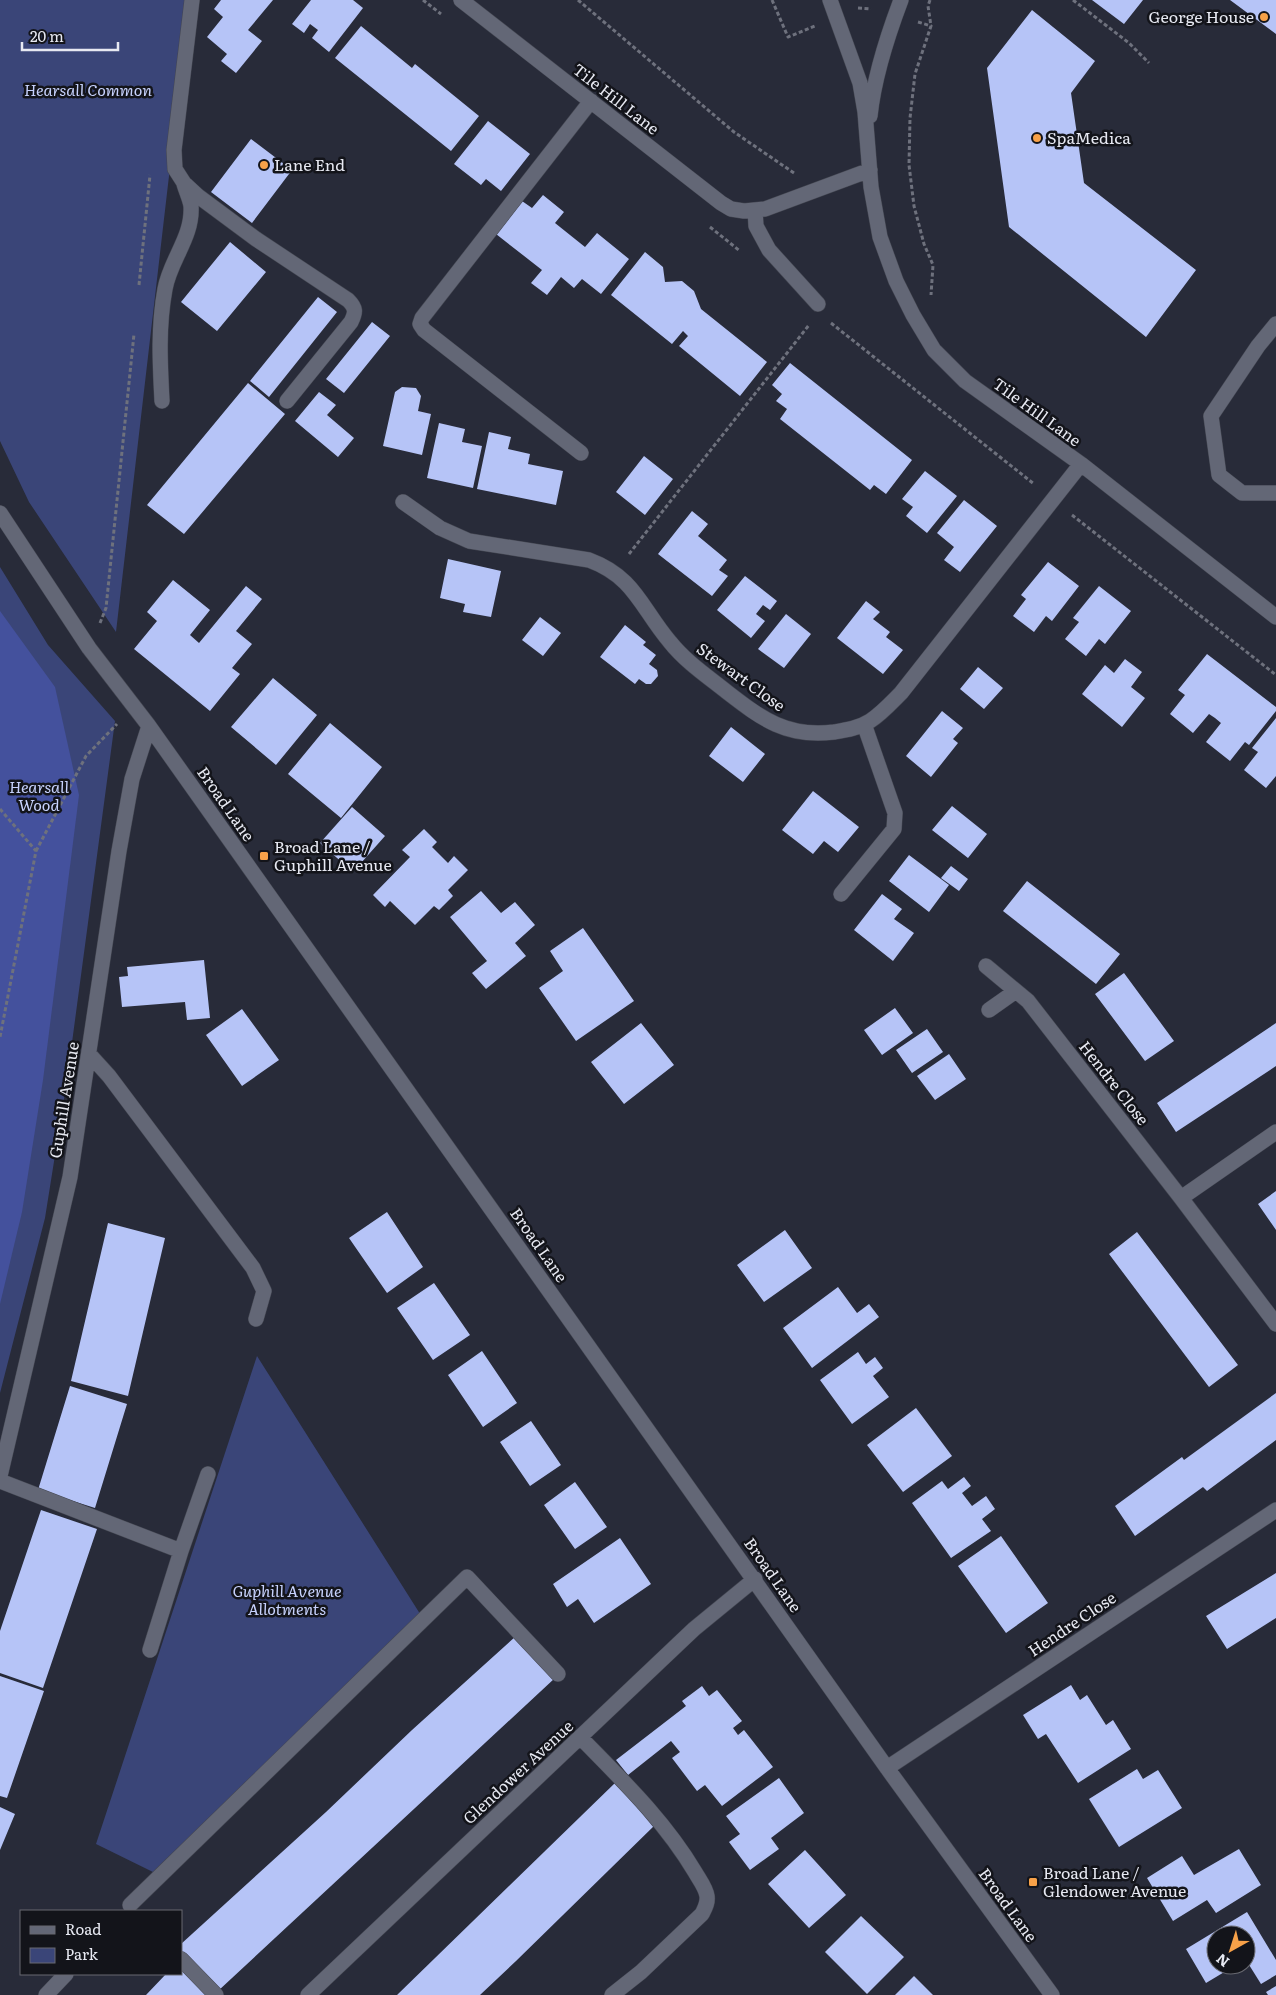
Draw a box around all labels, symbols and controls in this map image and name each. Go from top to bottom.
place label: George House [1149,4,1254,28]
marker: George House [1258,11,1270,23]
scale bar [22,20,119,52]
text: 20 m [30,24,64,47]
street label: Tile Hill Lane [568,57,665,140]
park label: Hearsall Common [24,77,152,101]
place label: SpaMedica [1047,125,1131,149]
marker: SpaMedica [1031,132,1043,144]
place label: Lane End [274,152,345,176]
marker: Lane End [258,159,270,171]
street label: Tile Hill Lane [989,371,1087,451]
street label: Stewart Close [692,636,791,717]
street label: Broad Lane [192,761,261,846]
park label: Hearsall Wood [9,774,70,816]
place label: Broad Lane / Guphill Avenue [274,834,392,876]
marker: Broad Lane / Guphill Avenue [258,850,270,862]
street label: Hendre Close [1074,1035,1155,1130]
street label: Guphill Avenue [42,1040,84,1160]
street label: Broad Lane [505,1202,574,1287]
street label: Broad Lane [739,1532,808,1617]
park label: Guphill Avenue Allotments [232,1578,342,1620]
street label: Hendre Close [1023,1585,1120,1661]
street label: Glendower Avenue [457,1714,578,1829]
place label: Broad Lane / Glendower Avenue [1043,1860,1186,1902]
street label: Broad Lane [974,1862,1044,1946]
marker: Broad Lane / Glendower Avenue [1027,1876,1039,1888]
legend [20,1910,182,1975]
text: Road [65,1917,101,1940]
north arrow [1206,1925,1256,1975]
text: Park [65,1942,99,1965]
text: N [1211,1949,1233,1972]

